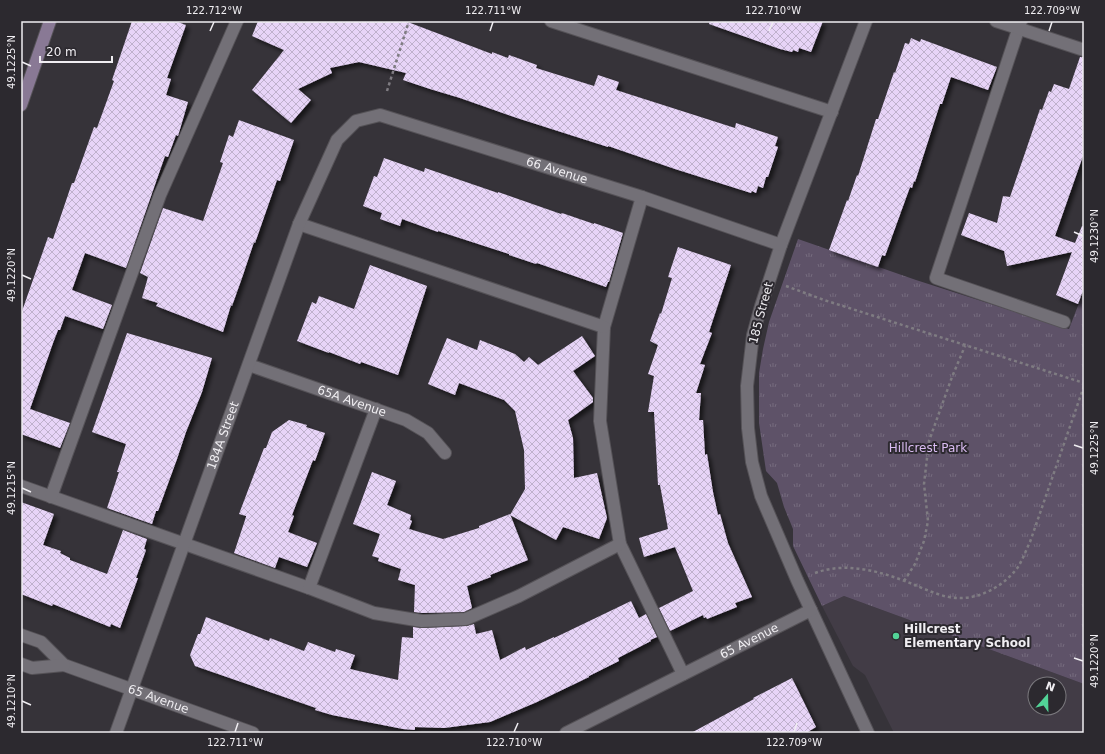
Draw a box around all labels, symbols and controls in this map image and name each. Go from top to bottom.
text: 122.712°W [186,5,242,16]
text: 122.711°W [465,5,521,16]
text: 122.710°W [745,5,801,16]
text: 122.709°W [1024,5,1080,16]
text: 49.1225°N [6,35,17,89]
scale bar [40,38,112,64]
text: 20 m [46,45,77,59]
street label: 66 Avenue [524,154,589,187]
text: 49.1230°N [1089,209,1100,263]
text: 49.1220°N [6,248,17,302]
street label: 185 Street [746,280,776,345]
street label: 65A Avenue [316,383,388,420]
street label: 184A Street [204,399,242,472]
text: 49.1225°N [1089,421,1100,475]
park label: Hillcrest Park [889,441,967,455]
text: 49.1215°N [6,461,17,515]
street label: 65 Avenue [718,620,781,662]
place label: Hillcrest Elementary School [904,622,1030,650]
marker: Hillcrest Elementary School [891,631,901,641]
text: 49.1220°N [1089,634,1100,688]
text: 49.1210°N [6,674,17,728]
north arrow [1027,676,1067,716]
text: N [1044,679,1057,695]
street label: 65 Avenue [126,682,191,716]
text: 122.711°W [207,737,263,748]
text: 122.710°W [486,737,542,748]
text: 122.709°W [766,737,822,748]

